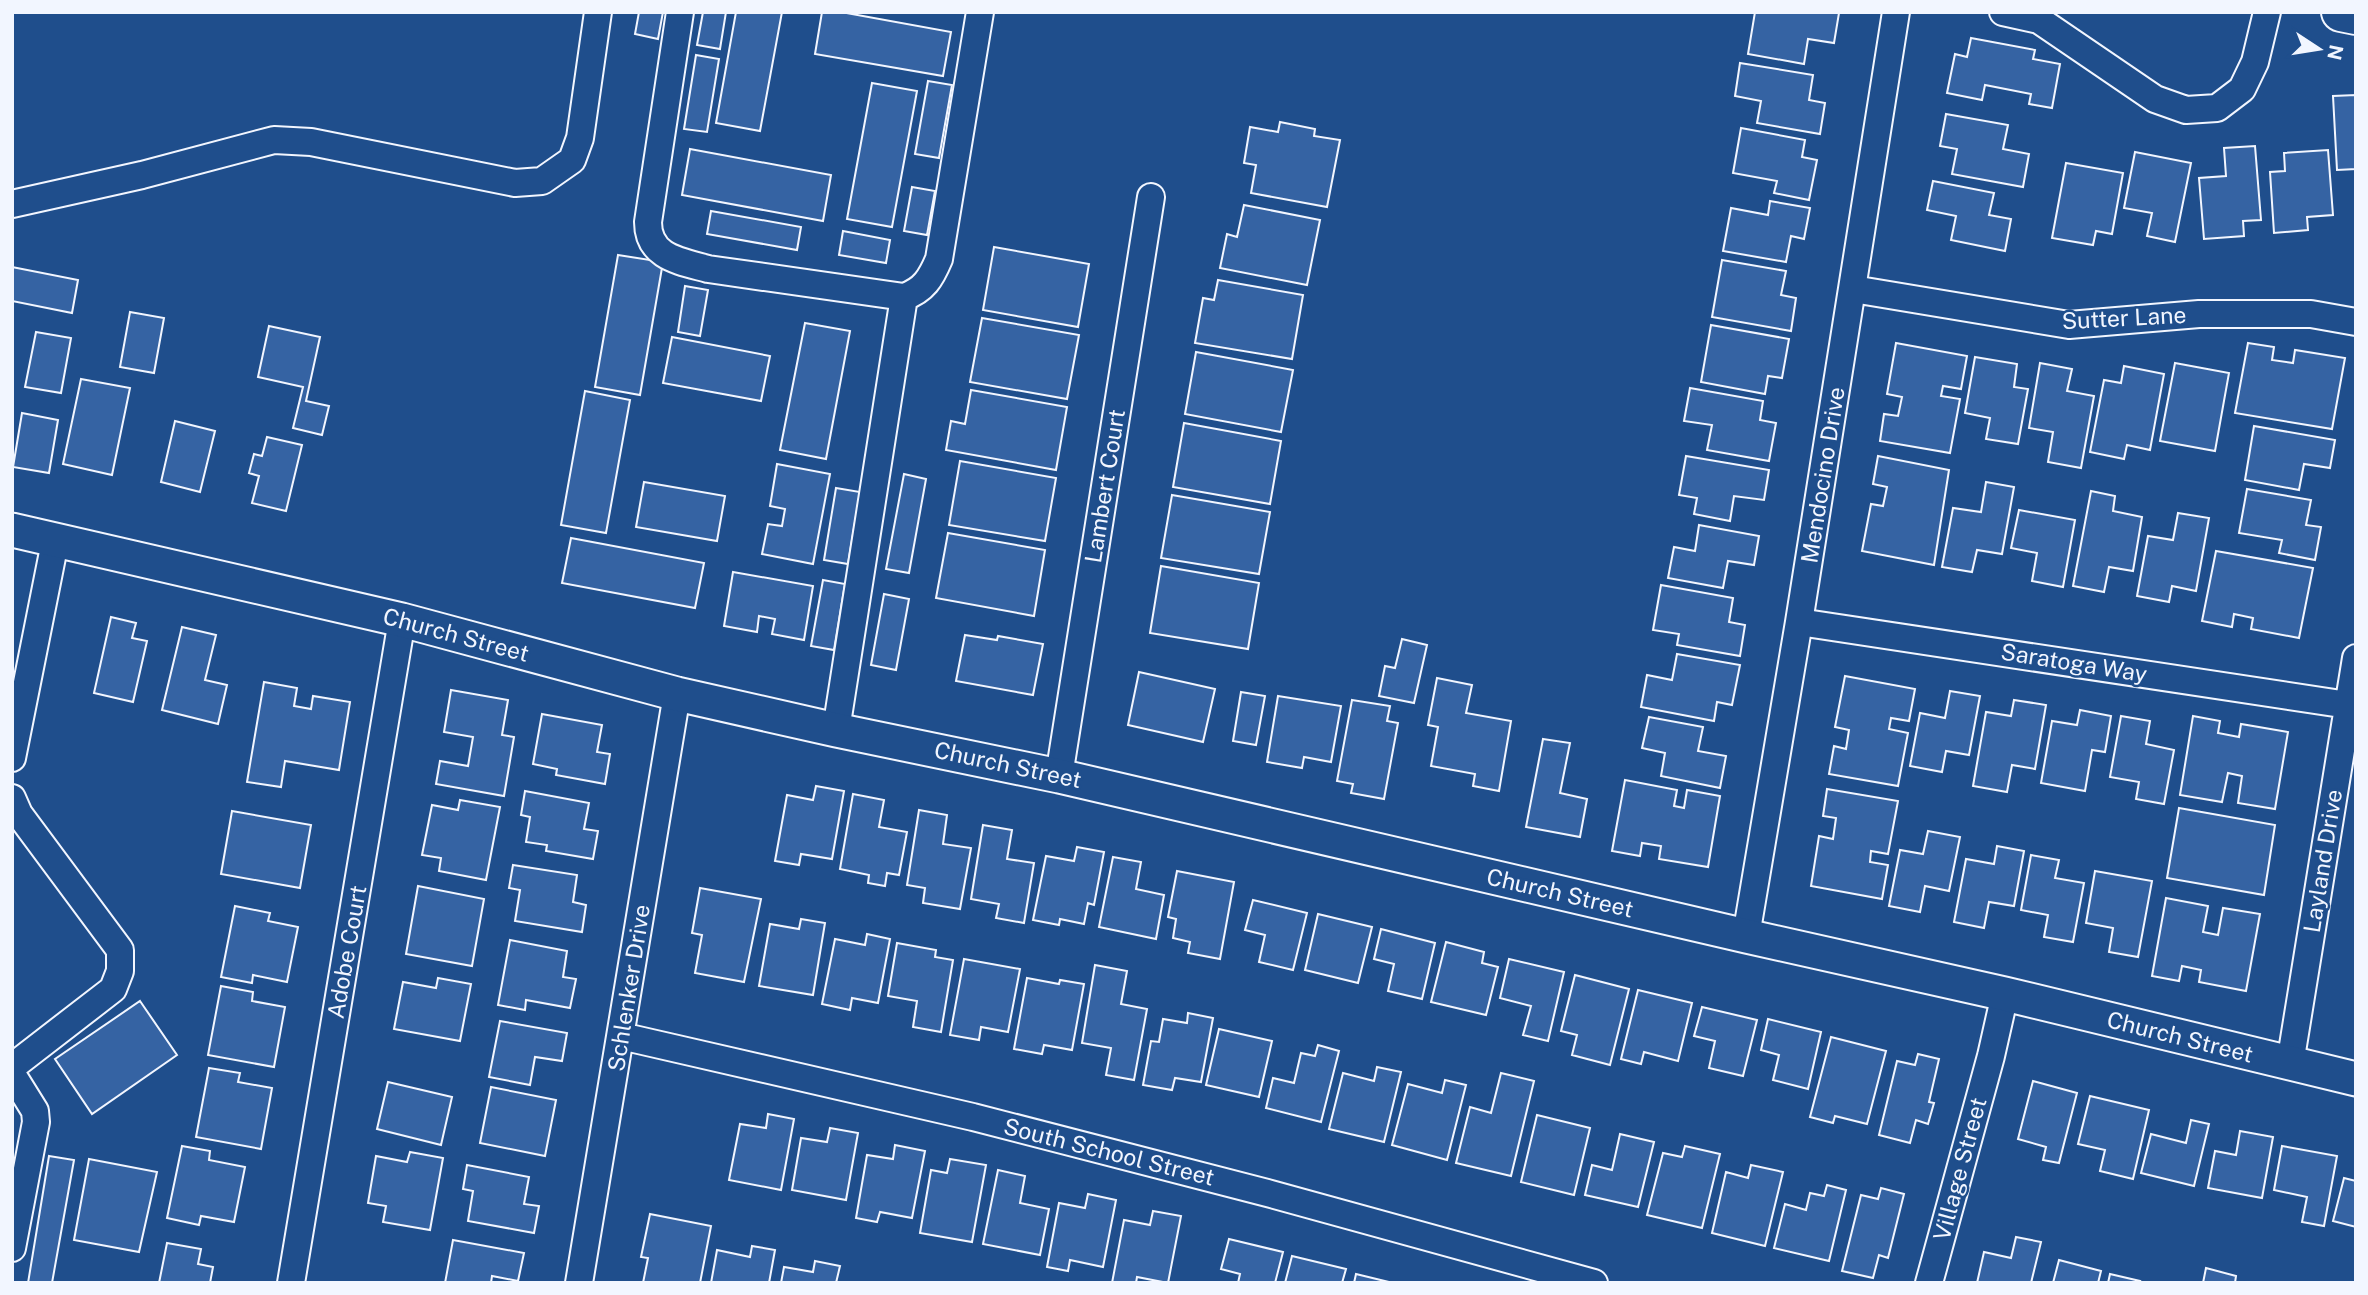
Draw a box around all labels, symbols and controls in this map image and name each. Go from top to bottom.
north arrow [2284,14,2354,84]
text: N [2323,43,2348,62]
street label: Sutter Lane [2061,301,2187,334]
street label: Mendocino Drive [1795,385,1850,565]
street label: Lambert Court [1079,407,1130,565]
street label: Church Street [380,602,532,667]
street label: Saratoga Way [1999,638,2149,687]
street label: Church Street [932,736,1084,793]
street label: Layland Drive [2298,787,2347,935]
street label: Church Street [1484,863,1636,923]
street label: Adobe Court [322,883,372,1021]
street label: Schlenker Drive [602,902,655,1073]
street label: Church Street [2104,1005,2256,1068]
street label: Village Street [1927,1094,1992,1243]
street label: South School Street [1001,1112,1217,1191]

